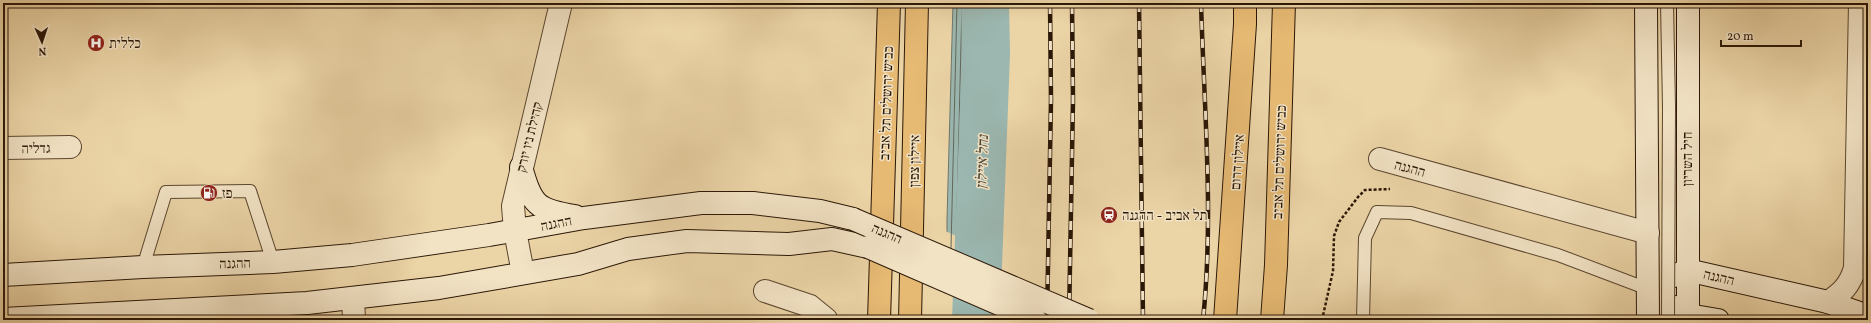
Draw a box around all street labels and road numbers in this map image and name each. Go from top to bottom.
street label: כביש ירושלים תל אביב [876,46,899,161]
street label: קהילת ניו יורק [513,100,548,175]
street label: כביש ירושלים תל אביב [1269,105,1292,220]
street label: חיל השריון [1679,132,1698,186]
street label: איילון דרום [1227,134,1250,191]
street label: איילון צפון [906,135,925,187]
street label: גדליה [21,140,51,159]
street label: ההגנה [1392,156,1427,183]
street label: ההגנה [539,212,574,237]
street label: ההגנה [868,219,905,249]
street label: ההגנה [219,254,251,275]
street label: ההגנה [1701,266,1736,291]

